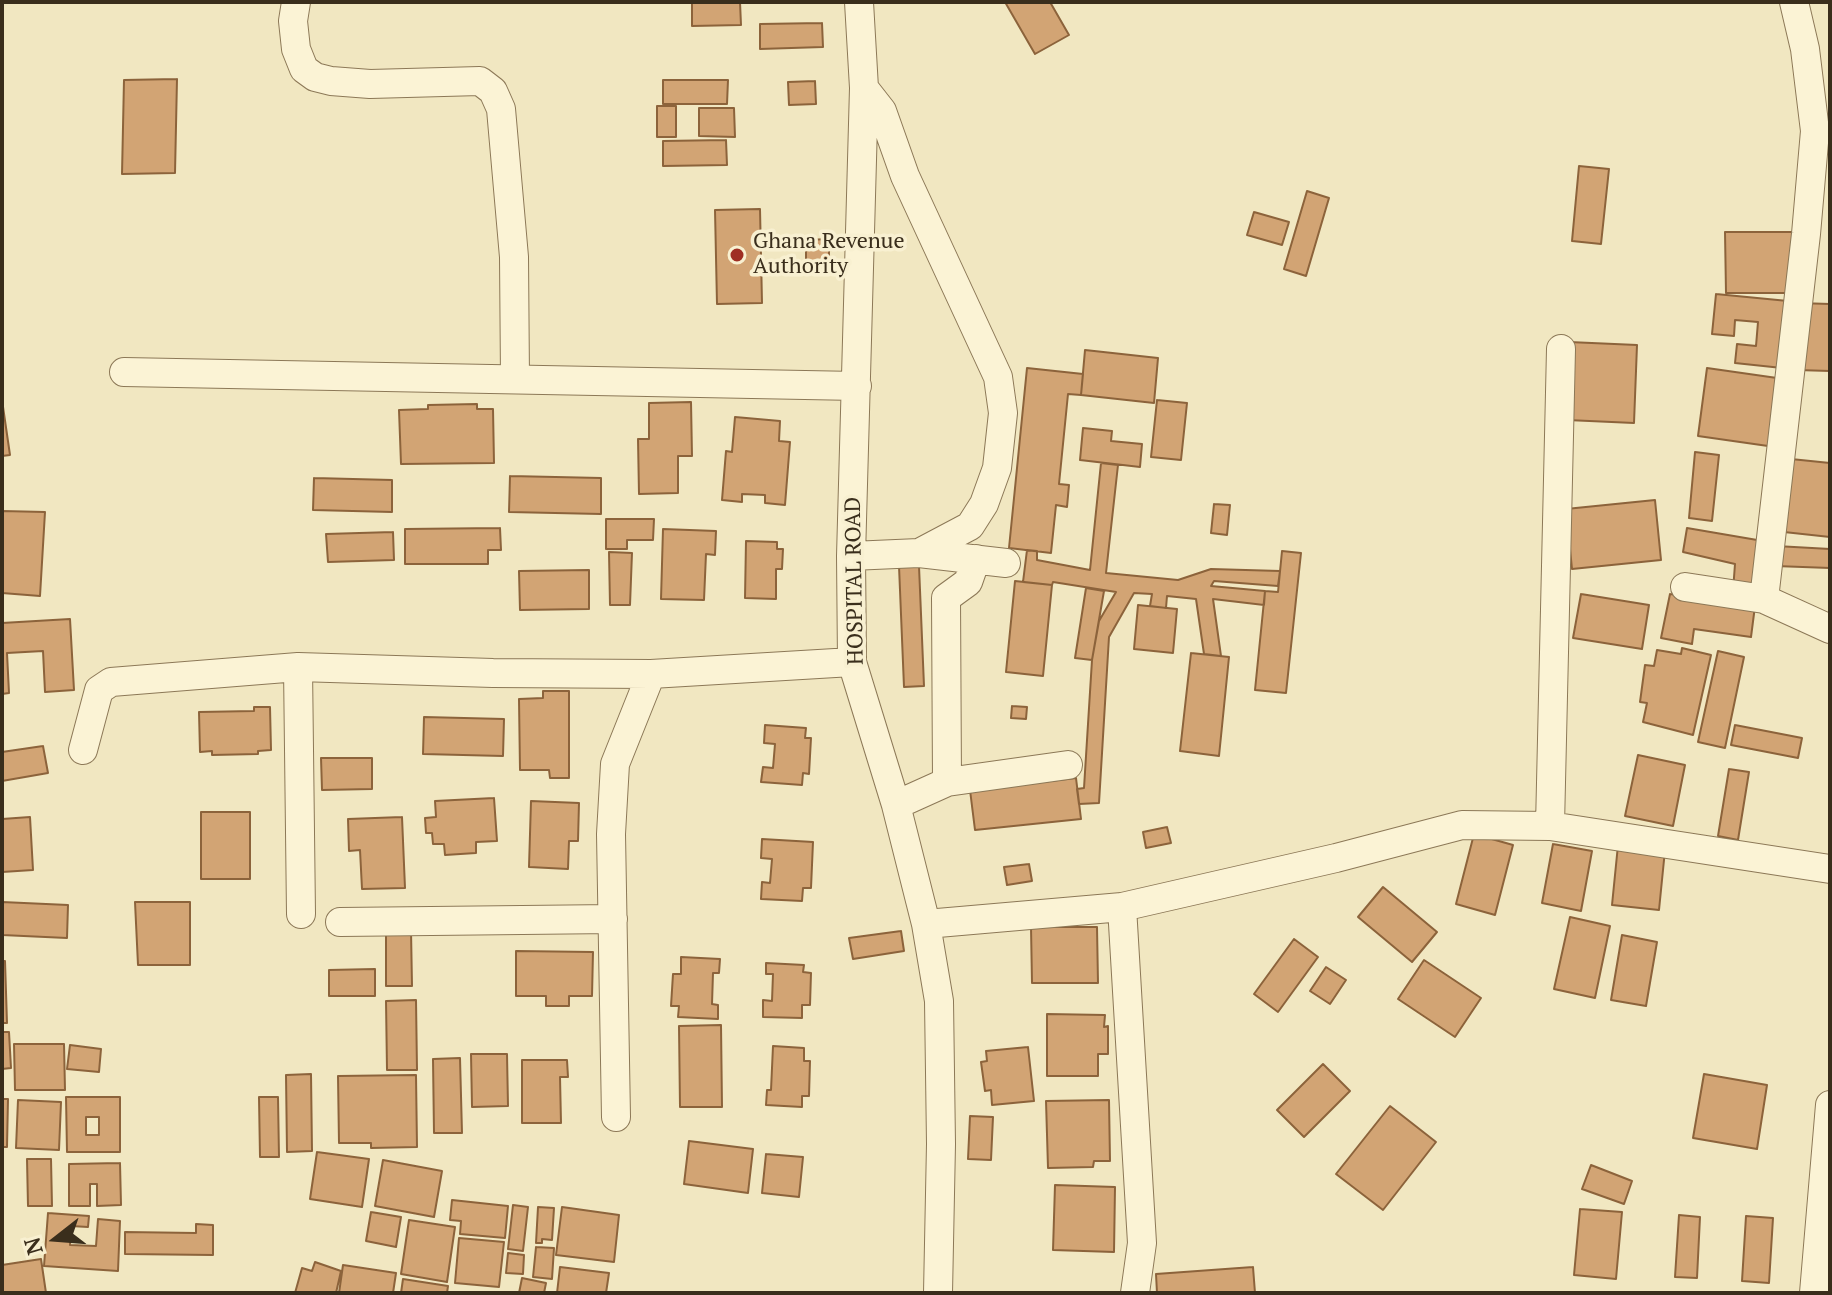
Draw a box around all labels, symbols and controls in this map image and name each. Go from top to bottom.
place label: Ghana Revenue Authority [753,229,905,280]
marker: Ghana Revenue Authority [728,246,746,264]
street label: HOSPITAL ROAD [840,497,870,665]
north arrow [16,1199,96,1279]
text: N [16,1234,49,1258]

